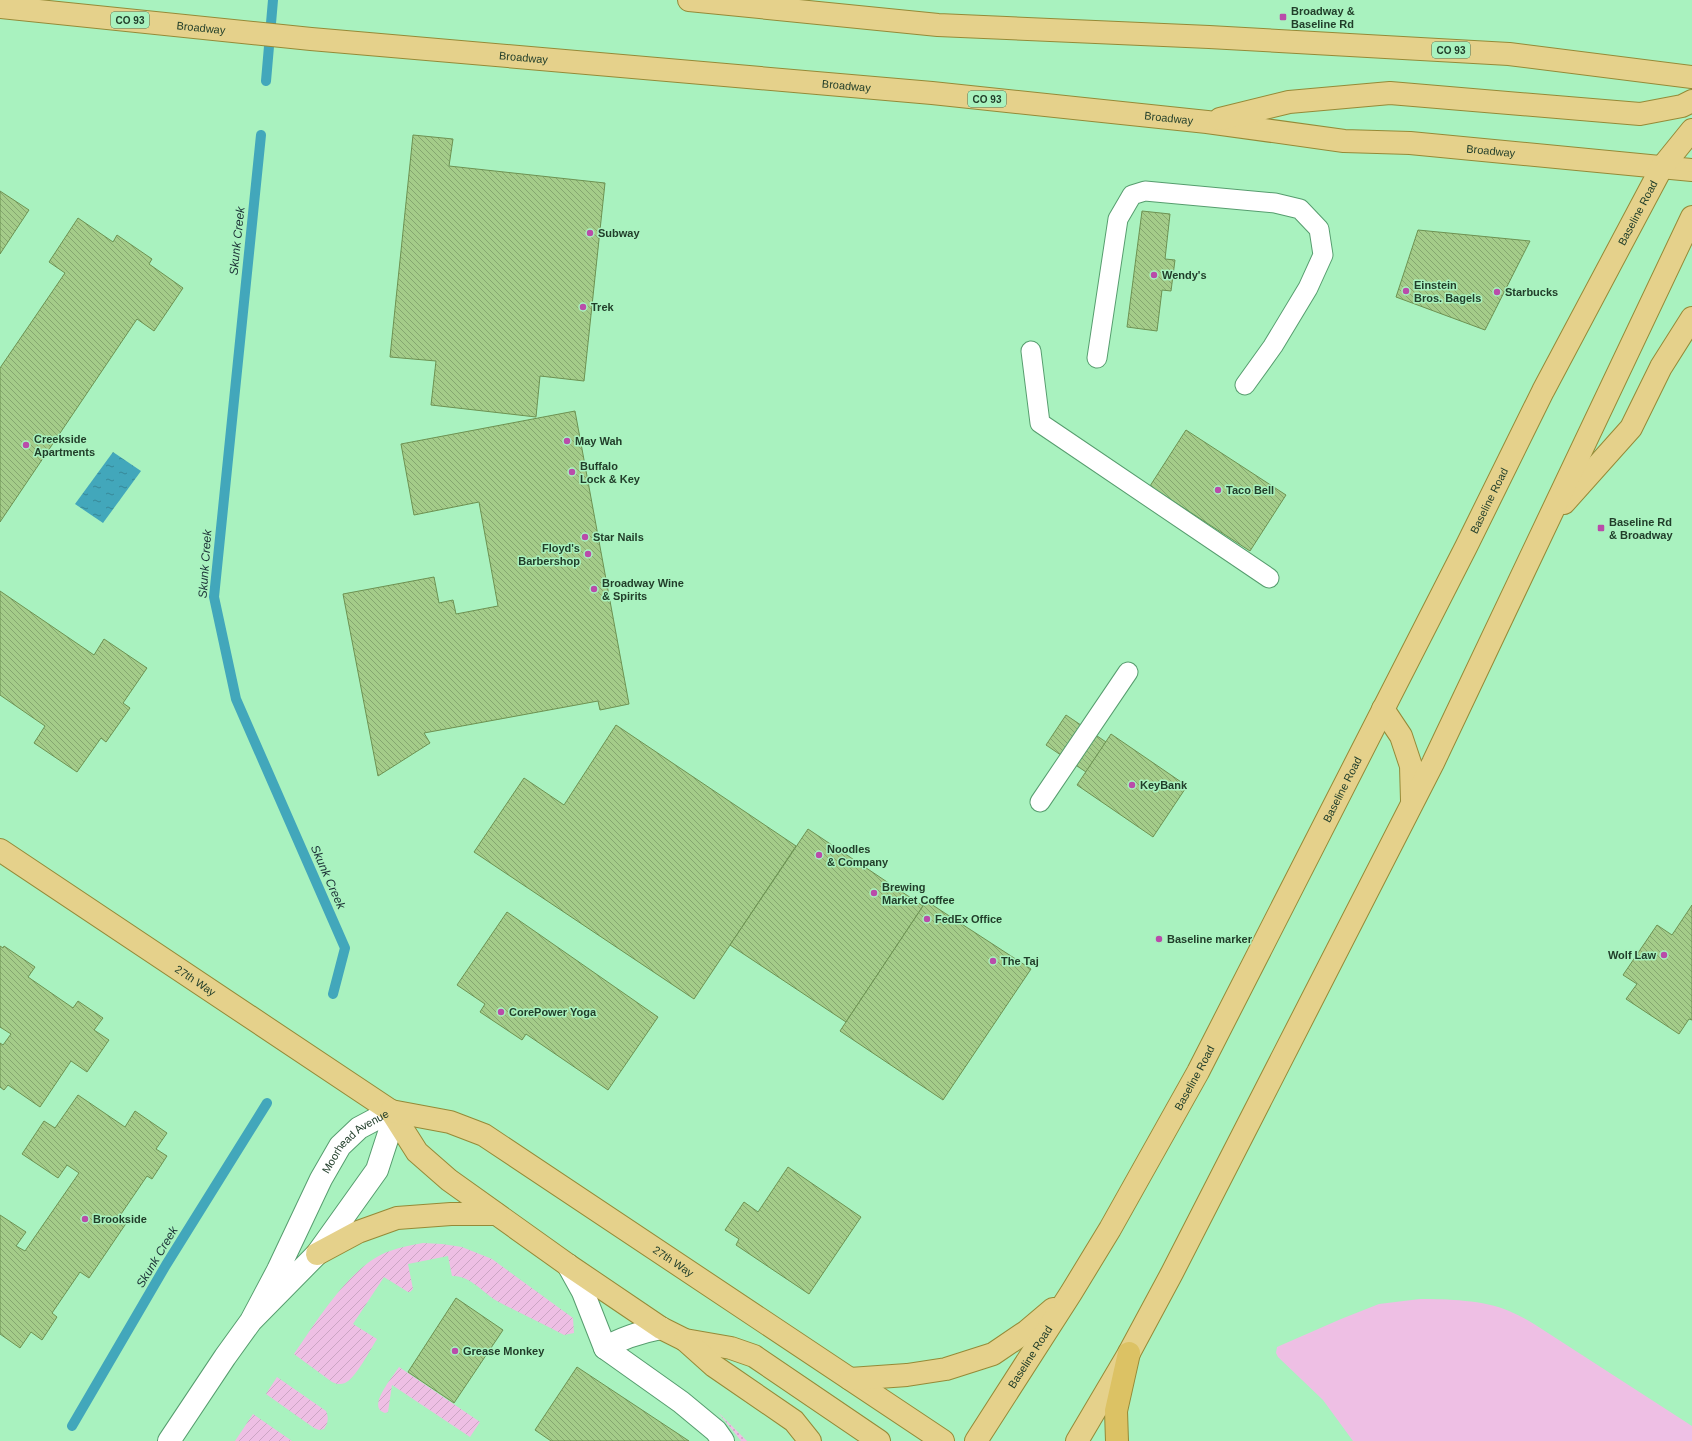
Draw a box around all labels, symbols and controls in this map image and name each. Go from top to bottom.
place label: Broadway & Baseline Rd [1291,5,1355,30]
road number: CO 93 [111,12,149,28]
marker: Broadway & Baseline Rd [1278,12,1288,22]
street label: Broadway [176,19,226,36]
road number: CO 93 [1432,42,1470,58]
street label: Broadway [499,49,549,66]
street label: Broadway [821,77,872,94]
road number: CO 93 [968,91,1006,107]
street label: Broadway [1144,109,1194,127]
street label: Broadway [1466,142,1516,159]
street label: Baseline Road [1616,178,1660,247]
water label: Skunk Creek [226,205,248,276]
place label: Subway [598,227,640,239]
marker: Subway [585,228,595,238]
place label: Wendy's [1162,269,1207,281]
marker: Wendy's [1149,270,1159,280]
place label: Einstein Bros. Bagels [1414,279,1481,304]
marker: Einstein Bros. Bagels [1401,286,1411,296]
place label: Starbucks [1505,286,1558,298]
marker: Starbucks [1492,287,1502,297]
place label: Trek [591,301,615,313]
marker: Trek [578,302,588,312]
place label: Creekside Apartments [34,433,95,458]
place label: May Wah [575,435,623,447]
marker: May Wah [562,436,572,446]
marker: Creekside Apartments [21,440,31,450]
place label: Buffalo Lock & Key [580,460,641,485]
street label: Baseline Road [1468,466,1510,535]
marker: Buffalo Lock & Key [567,467,577,477]
place label: Taco Bell [1226,484,1274,496]
marker: Taco Bell [1213,485,1223,495]
place label: Baseline Rd & Broadway [1609,516,1673,541]
marker: Baseline Rd & Broadway [1596,523,1606,533]
water label: Skunk Creek [196,528,214,599]
place label: Star Nails [593,531,644,543]
marker: Star Nails [580,532,590,542]
place label: Floyd's Barbershop [518,542,580,567]
marker: Floyd's Barbershop [583,549,593,559]
place label: Broadway Wine & Spirits [602,577,684,602]
marker: Broadway Wine & Spirits [589,584,599,594]
street label: Baseline Road [1321,755,1364,824]
place label: KeyBank [1140,779,1188,791]
marker: KeyBank [1127,780,1137,790]
water label: Skunk Creek [308,843,349,912]
place label: Noodles & Company [827,843,889,868]
marker: Noodles & Company [814,850,824,860]
place label: Brewing Market Coffee [882,881,955,906]
marker: Brewing Market Coffee [869,888,879,898]
place label: FedEx Office [935,913,1002,925]
marker: FedEx Office [922,914,932,924]
place label: Baseline marker [1167,933,1253,945]
marker: Baseline marker [1154,934,1164,944]
place label: Wolf Law [1608,949,1656,961]
marker: Wolf Law [1659,950,1669,960]
place label: The Taj [1001,955,1039,967]
marker: The Taj [988,956,998,966]
street label: 27th Way [173,963,218,999]
place label: CorePower Yoga [509,1006,597,1018]
marker: CorePower Yoga [496,1007,506,1017]
street label: Baseline Road [1172,1043,1217,1112]
street label: Moorhead Avenue [320,1107,391,1175]
place label: Brookside [93,1213,147,1225]
marker: Brookside [80,1214,90,1224]
water label: Skunk Creek [133,1223,181,1290]
street label: 27th Way [651,1243,696,1279]
street label: Baseline Road [1006,1323,1054,1390]
place label: Grease Monkey [463,1345,545,1357]
marker: Grease Monkey [450,1346,460,1356]

